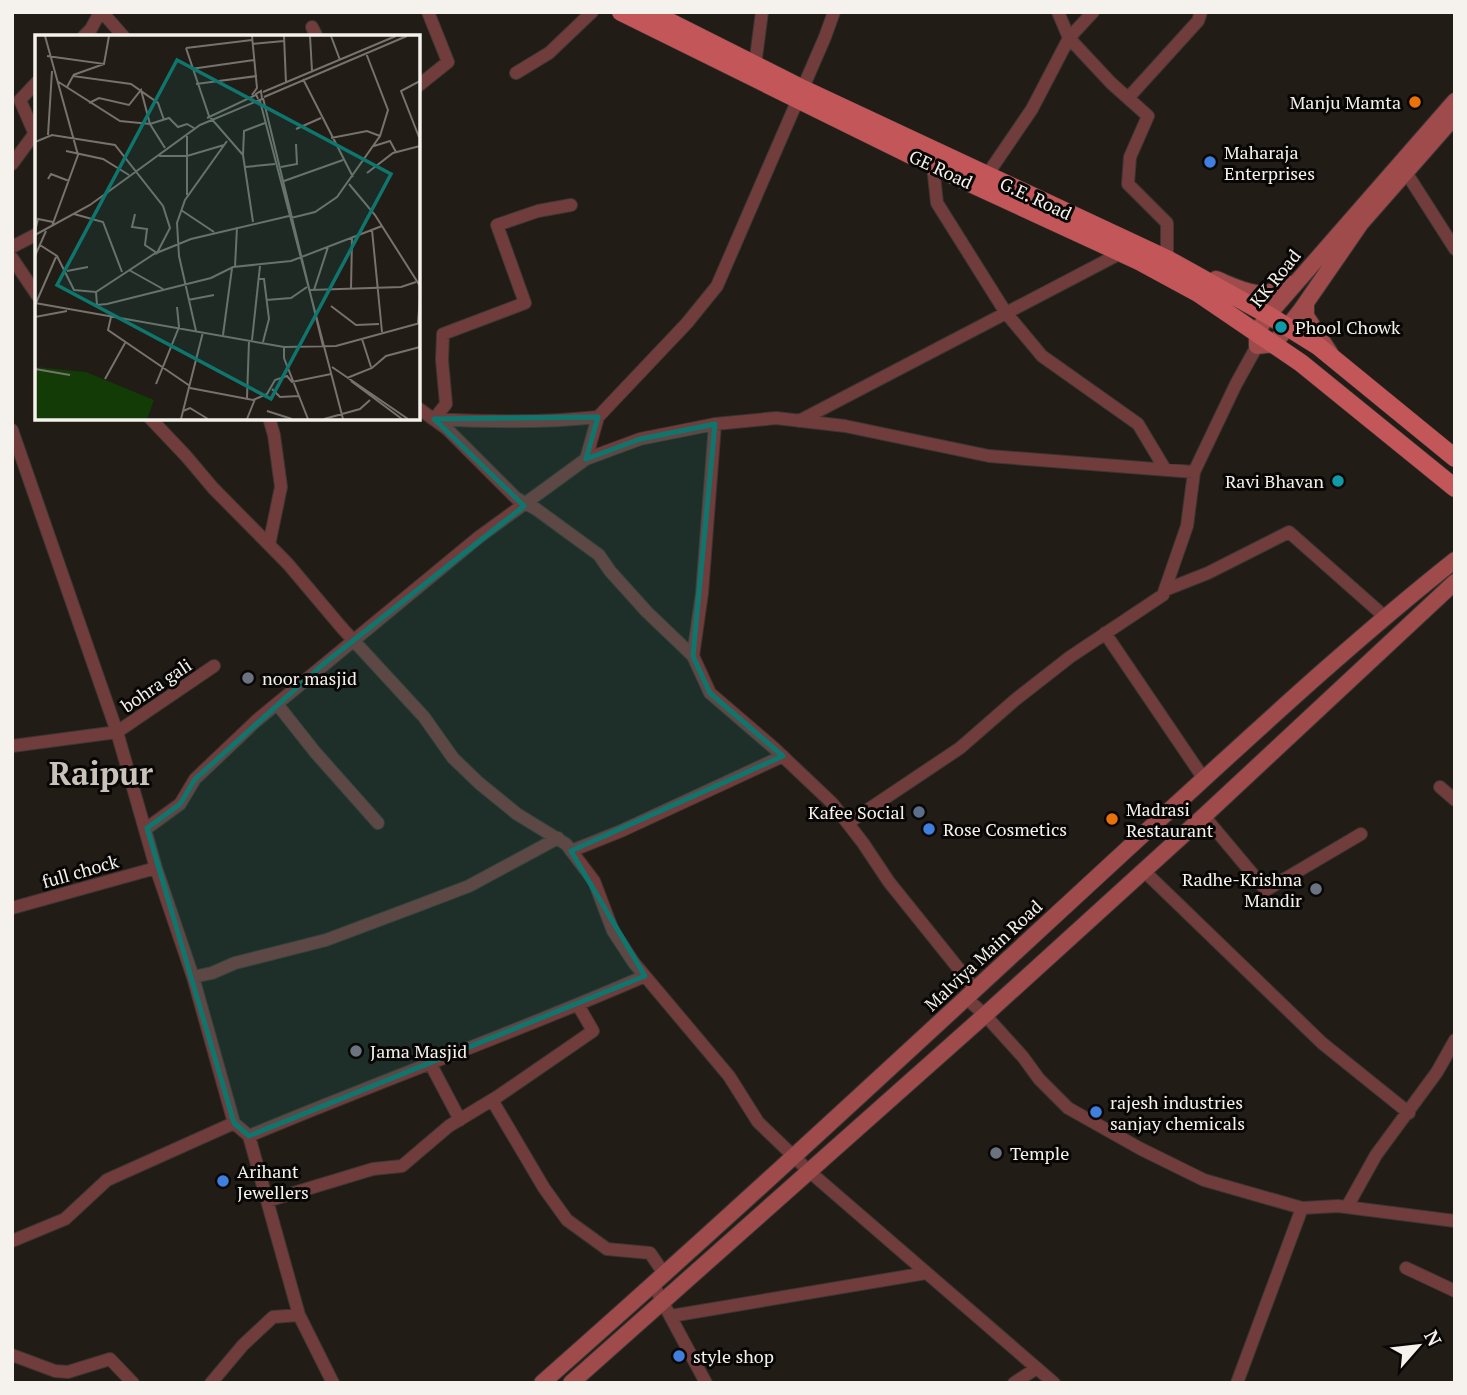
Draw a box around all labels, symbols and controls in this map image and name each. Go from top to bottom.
inset map [35,35,420,420]
place label: Manju Mamta [1290,90,1401,114]
marker: Manju Mamta [1407,94,1423,110]
place label: Maharaja Enterprises [1224,140,1315,185]
street label: GE Road [905,144,977,194]
marker: Maharaja Enterprises [1202,154,1218,170]
street label: G.E. Road [996,171,1076,225]
street label: KK Road [1244,244,1306,312]
place label: Phool Chowk [1295,315,1401,339]
marker: Phool Chowk [1273,319,1289,335]
place label: Ravi Bhavan [1225,469,1324,493]
marker: Ravi Bhavan [1330,473,1346,489]
street label: bohra gali [116,653,196,717]
place label: noor masjid [262,666,357,690]
marker: noor masjid [240,670,256,686]
district label: Raipur [49,752,153,794]
place label: Madrasi Restaurant [1126,797,1214,842]
place label: Kafee Social [808,800,905,824]
marker: Kafee Social [911,804,927,820]
marker: Madrasi Restaurant [1104,811,1120,827]
place label: Rose Cosmetics [943,817,1067,841]
marker: Rose Cosmetics [921,821,937,837]
street label: full chock [39,848,122,893]
place label: Radhe-Krishna Mandir [1182,867,1302,912]
marker: Radhe-Krishna Mandir [1308,881,1324,897]
street label: Malviya Main Road [919,894,1047,1016]
place label: Jama Masjid [370,1039,467,1063]
marker: Jama Masjid [348,1043,364,1059]
place label: rajesh industries sanjay chemicals [1110,1090,1245,1135]
marker: rajesh industries sanjay chemicals [1088,1104,1104,1120]
place label: Temple [1010,1141,1069,1165]
marker: Temple [988,1145,1004,1161]
place label: Arihant Jewellers [237,1159,309,1204]
marker: Arihant Jewellers [215,1173,231,1189]
north arrow [1383,1311,1453,1381]
text: N [1419,1326,1448,1351]
place label: style shop [693,1344,774,1368]
marker: style shop [671,1348,687,1364]

